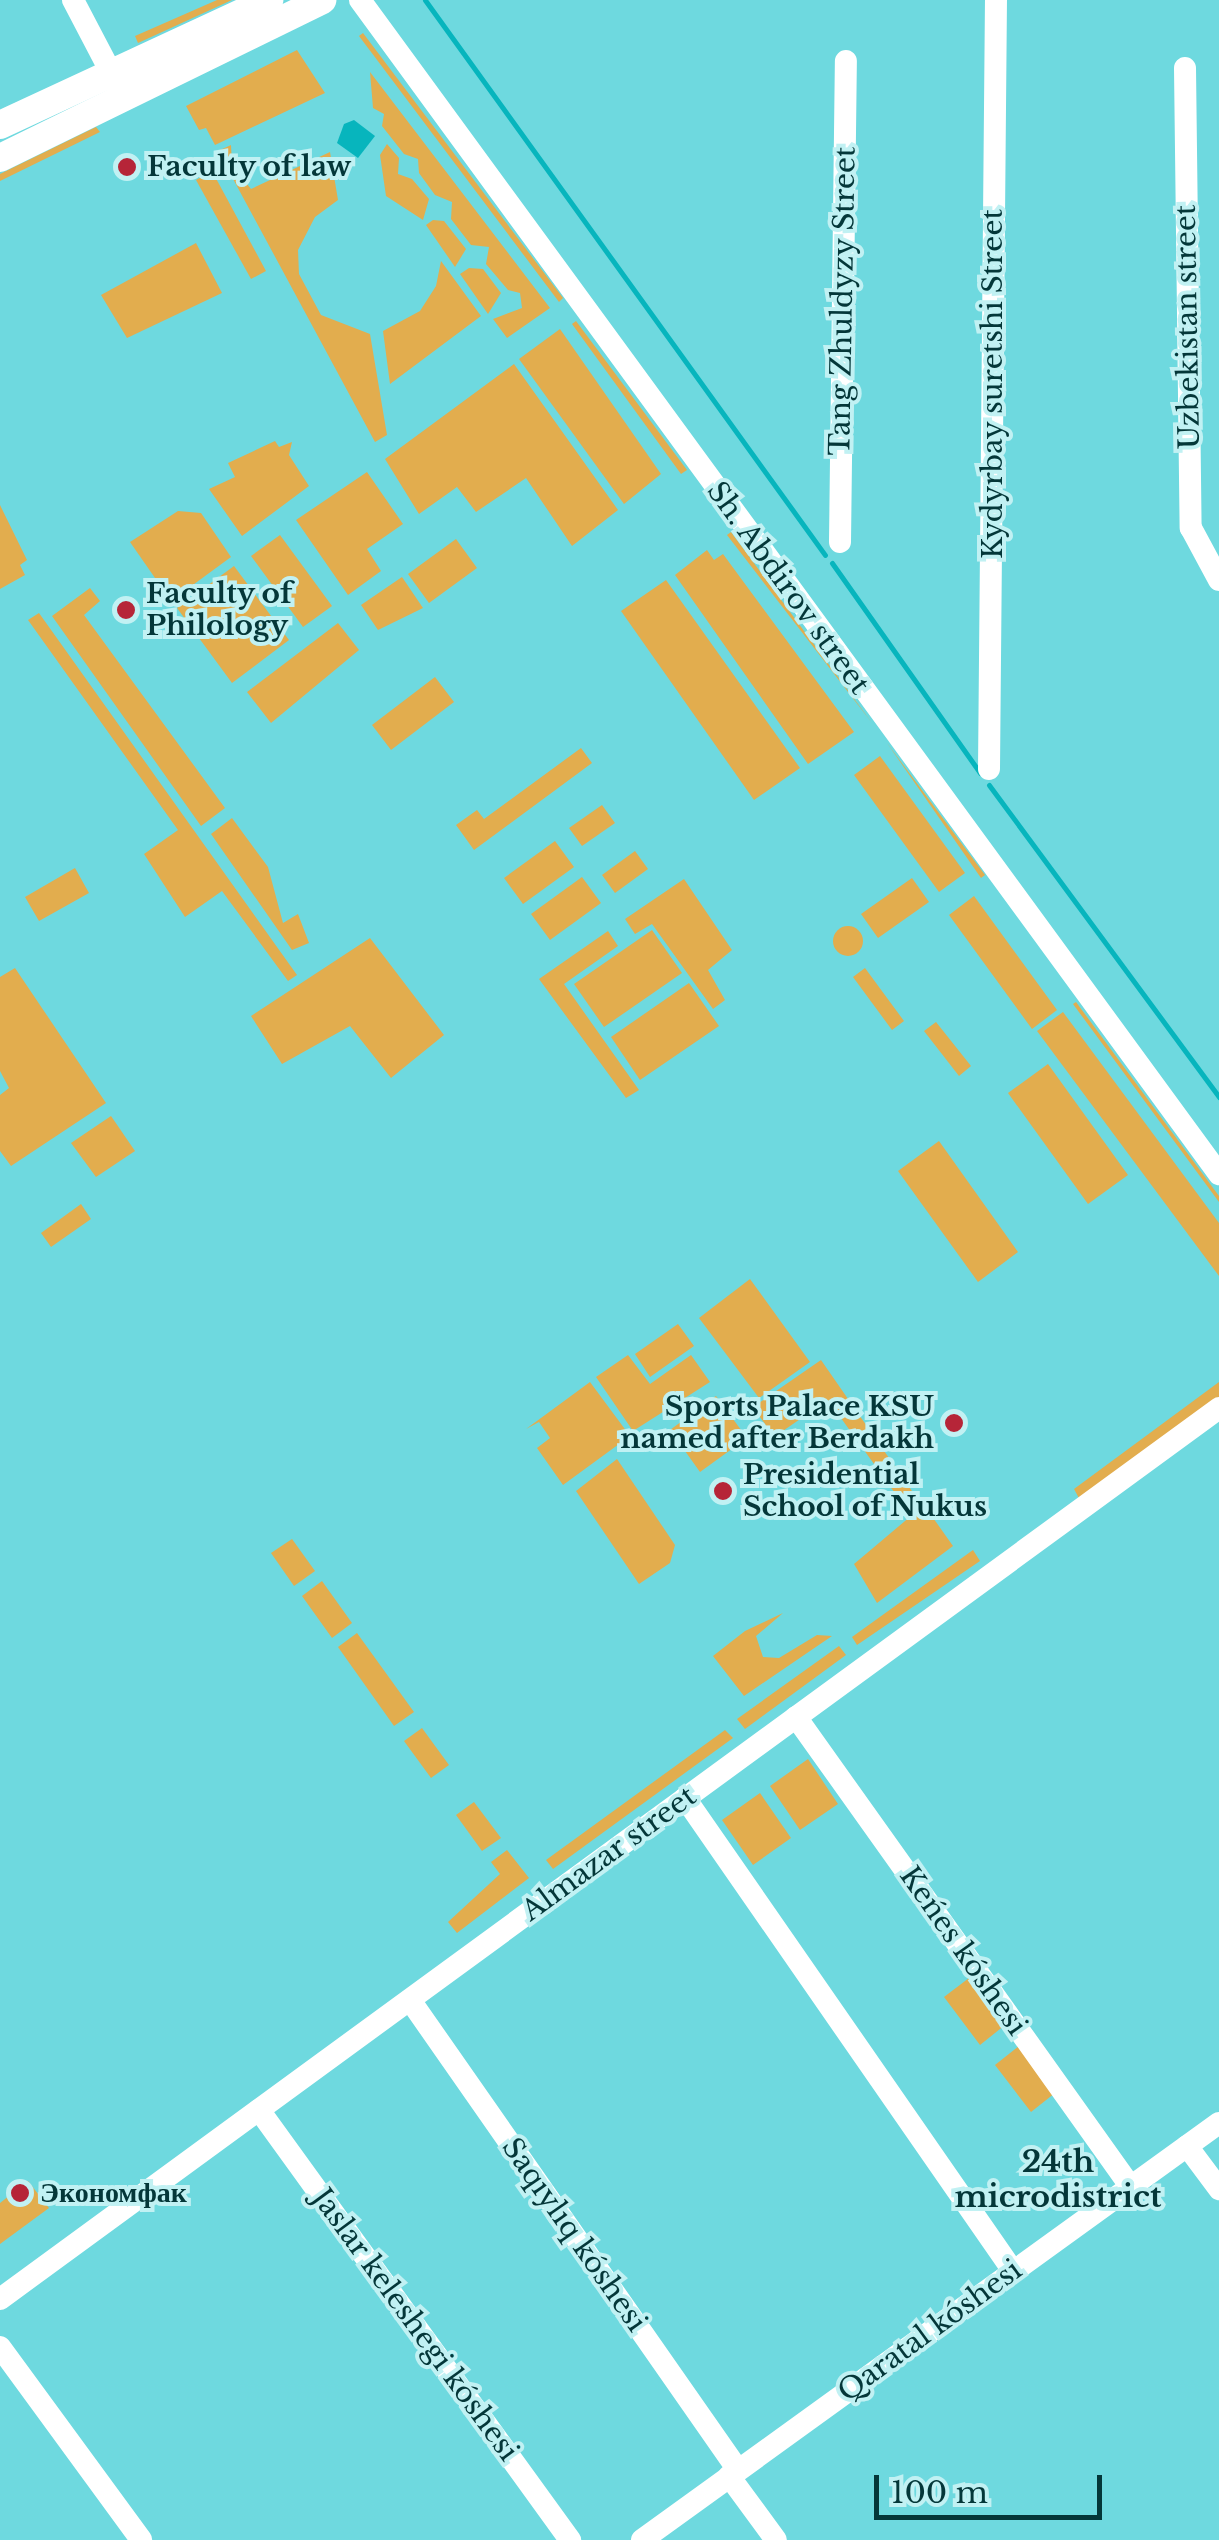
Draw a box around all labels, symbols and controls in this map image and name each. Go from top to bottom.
street label: Tang Zhuldyzy Street [823,146,863,456]
place label: Faculty of law [147,150,352,184]
marker: Faculty of law [116,156,138,178]
street label: Uzbekistan street [1169,204,1207,450]
street label: Kydyrbay suretshi Street [976,209,1010,559]
street label: Sh. Abdirov street [699,475,877,701]
place label: Faculty of Philology [146,577,293,643]
marker: Faculty of Philology [115,599,137,621]
place label: Sports Palace KSU named after Berdakh [620,1390,934,1456]
marker: Sports Palace KSU named after Berdakh [943,1412,965,1434]
place label: Presidential School of Nukus [743,1458,987,1524]
marker: Presidential School of Nukus [712,1480,734,1502]
street label: Almazar street [515,1779,703,1929]
street label: Keńes kóshesi [892,1860,1034,2042]
street label: Saqıylıq kóshesi [495,2132,653,2338]
district label: 24th microdistrict [955,2144,1161,2214]
place label: Экономфак [40,2176,187,2210]
marker: Экономфак [9,2182,31,2204]
street label: Jaslar keleshegi kóshesi [305,2182,525,2468]
street label: Qaratal kóshesi [832,2253,1028,2409]
scale bar [879,2455,1106,2517]
text: 100 m [891,2474,988,2511]

